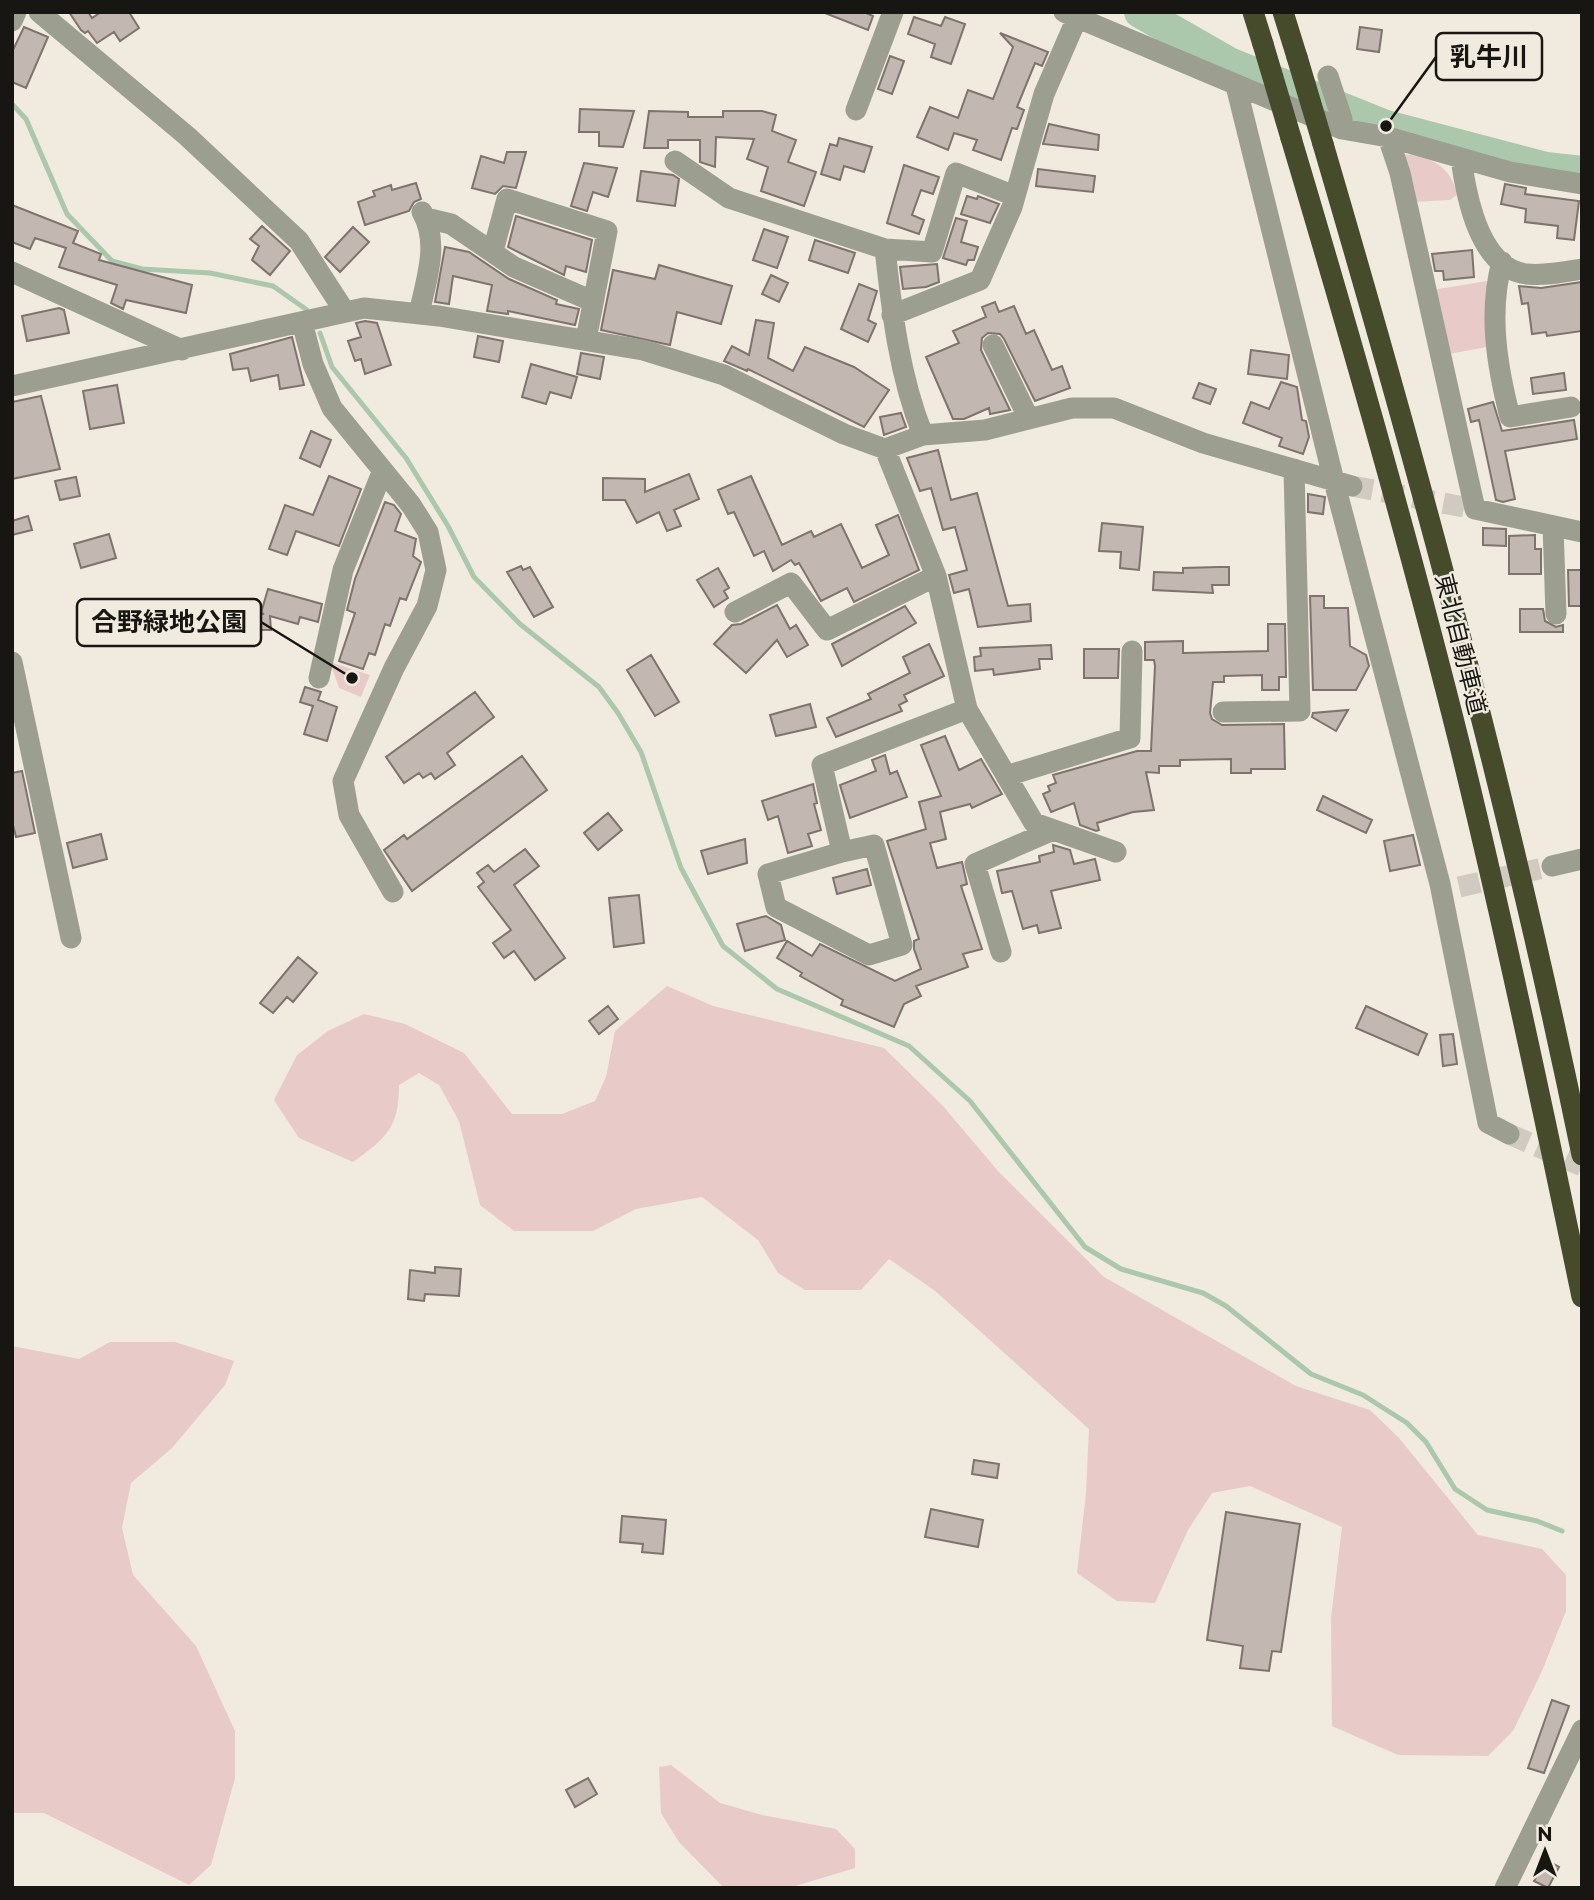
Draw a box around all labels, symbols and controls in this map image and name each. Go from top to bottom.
callout: 乳牛川 [1436,33,1542,80]
text: 乳牛川 [1450,41,1528,73]
street label: 東北自動車道 [1430,571,1492,717]
callout: 合野緑地公園 [77,599,261,646]
text: 合野緑地公園 [91,606,247,638]
north arrow [1510,1816,1580,1886]
text: N [1537,1823,1553,1846]

